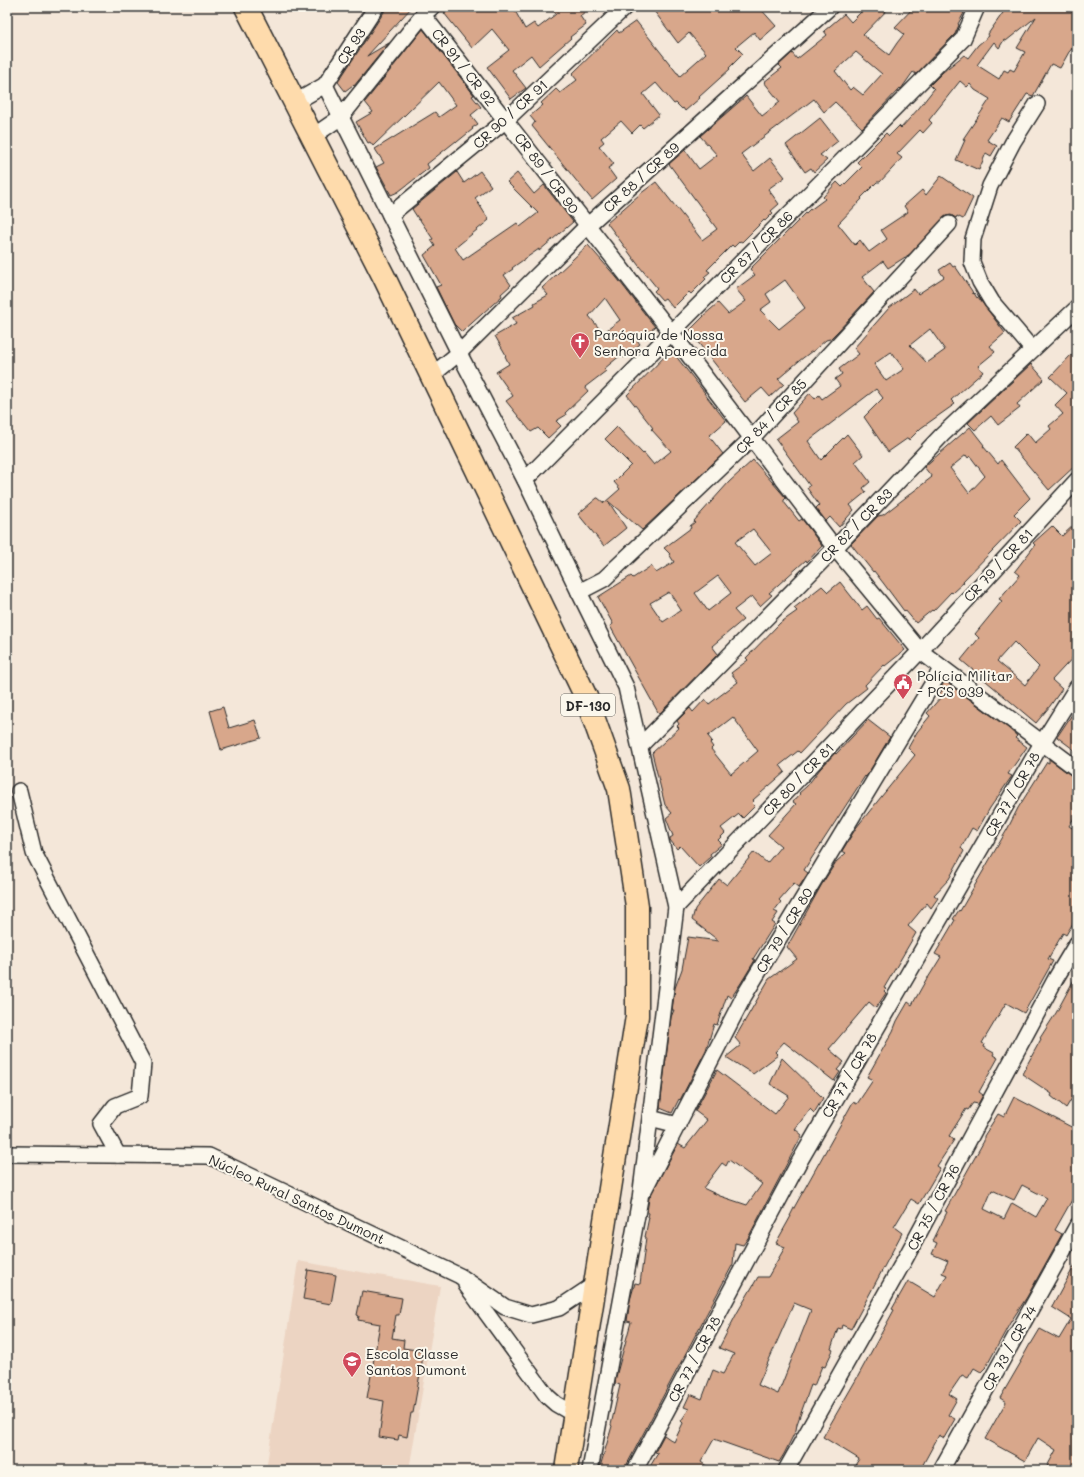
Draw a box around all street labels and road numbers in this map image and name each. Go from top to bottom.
street label: CR 93 [332,24,370,68]
street label: CR 91 / CR 92 [428,24,500,110]
street label: CR 90 / CR 91 [468,75,552,153]
street label: CR 89 / CR 90 [510,129,584,218]
street label: CR 88 / CR 89 [599,138,683,216]
street label: CR 87 / CR 86 [715,206,797,288]
street label: CR 84 / CR 85 [731,374,811,458]
street label: CR 82 / CR 83 [816,484,896,566]
street label: CR 79 / CR 81 [959,524,1037,606]
road number: DF-130 [561,694,615,716]
street label: CR 80 / CR 81 [758,738,838,820]
street label: CR 77 / CR 78 [980,748,1044,840]
street label: CR 79 / CR 80 [751,883,817,976]
street label: CR 77 / CR 78 [817,1029,881,1121]
street label: Núcleo Rural Santos Dumont [206,1150,388,1248]
street label: CR 75 / CR 76 [902,1160,964,1254]
street label: CR 73 / CR 74 [978,1301,1041,1394]
street label: CR 77 / CR 78 [663,1313,725,1405]

